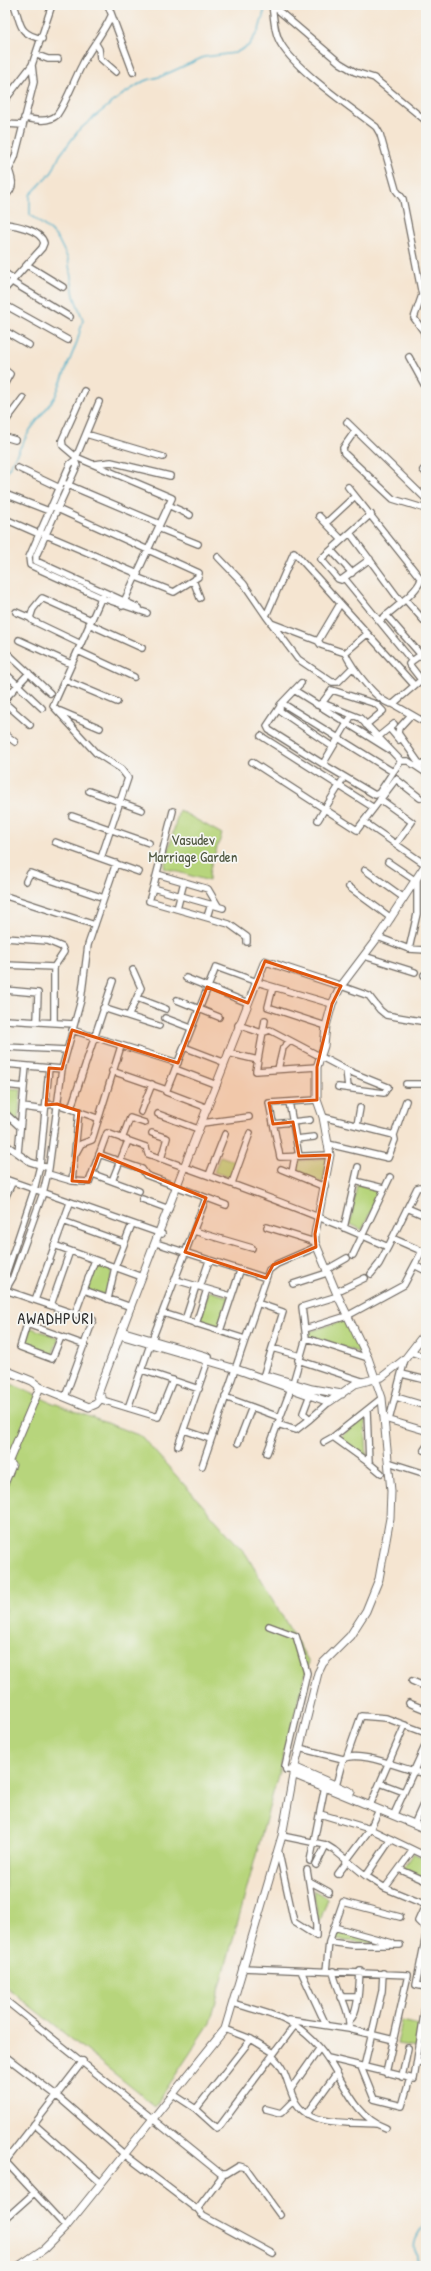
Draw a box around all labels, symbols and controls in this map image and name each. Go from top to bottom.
park label: Vasudev Marriage Garden [148,829,238,867]
district label: AWADHPURI [17,1307,95,1329]

